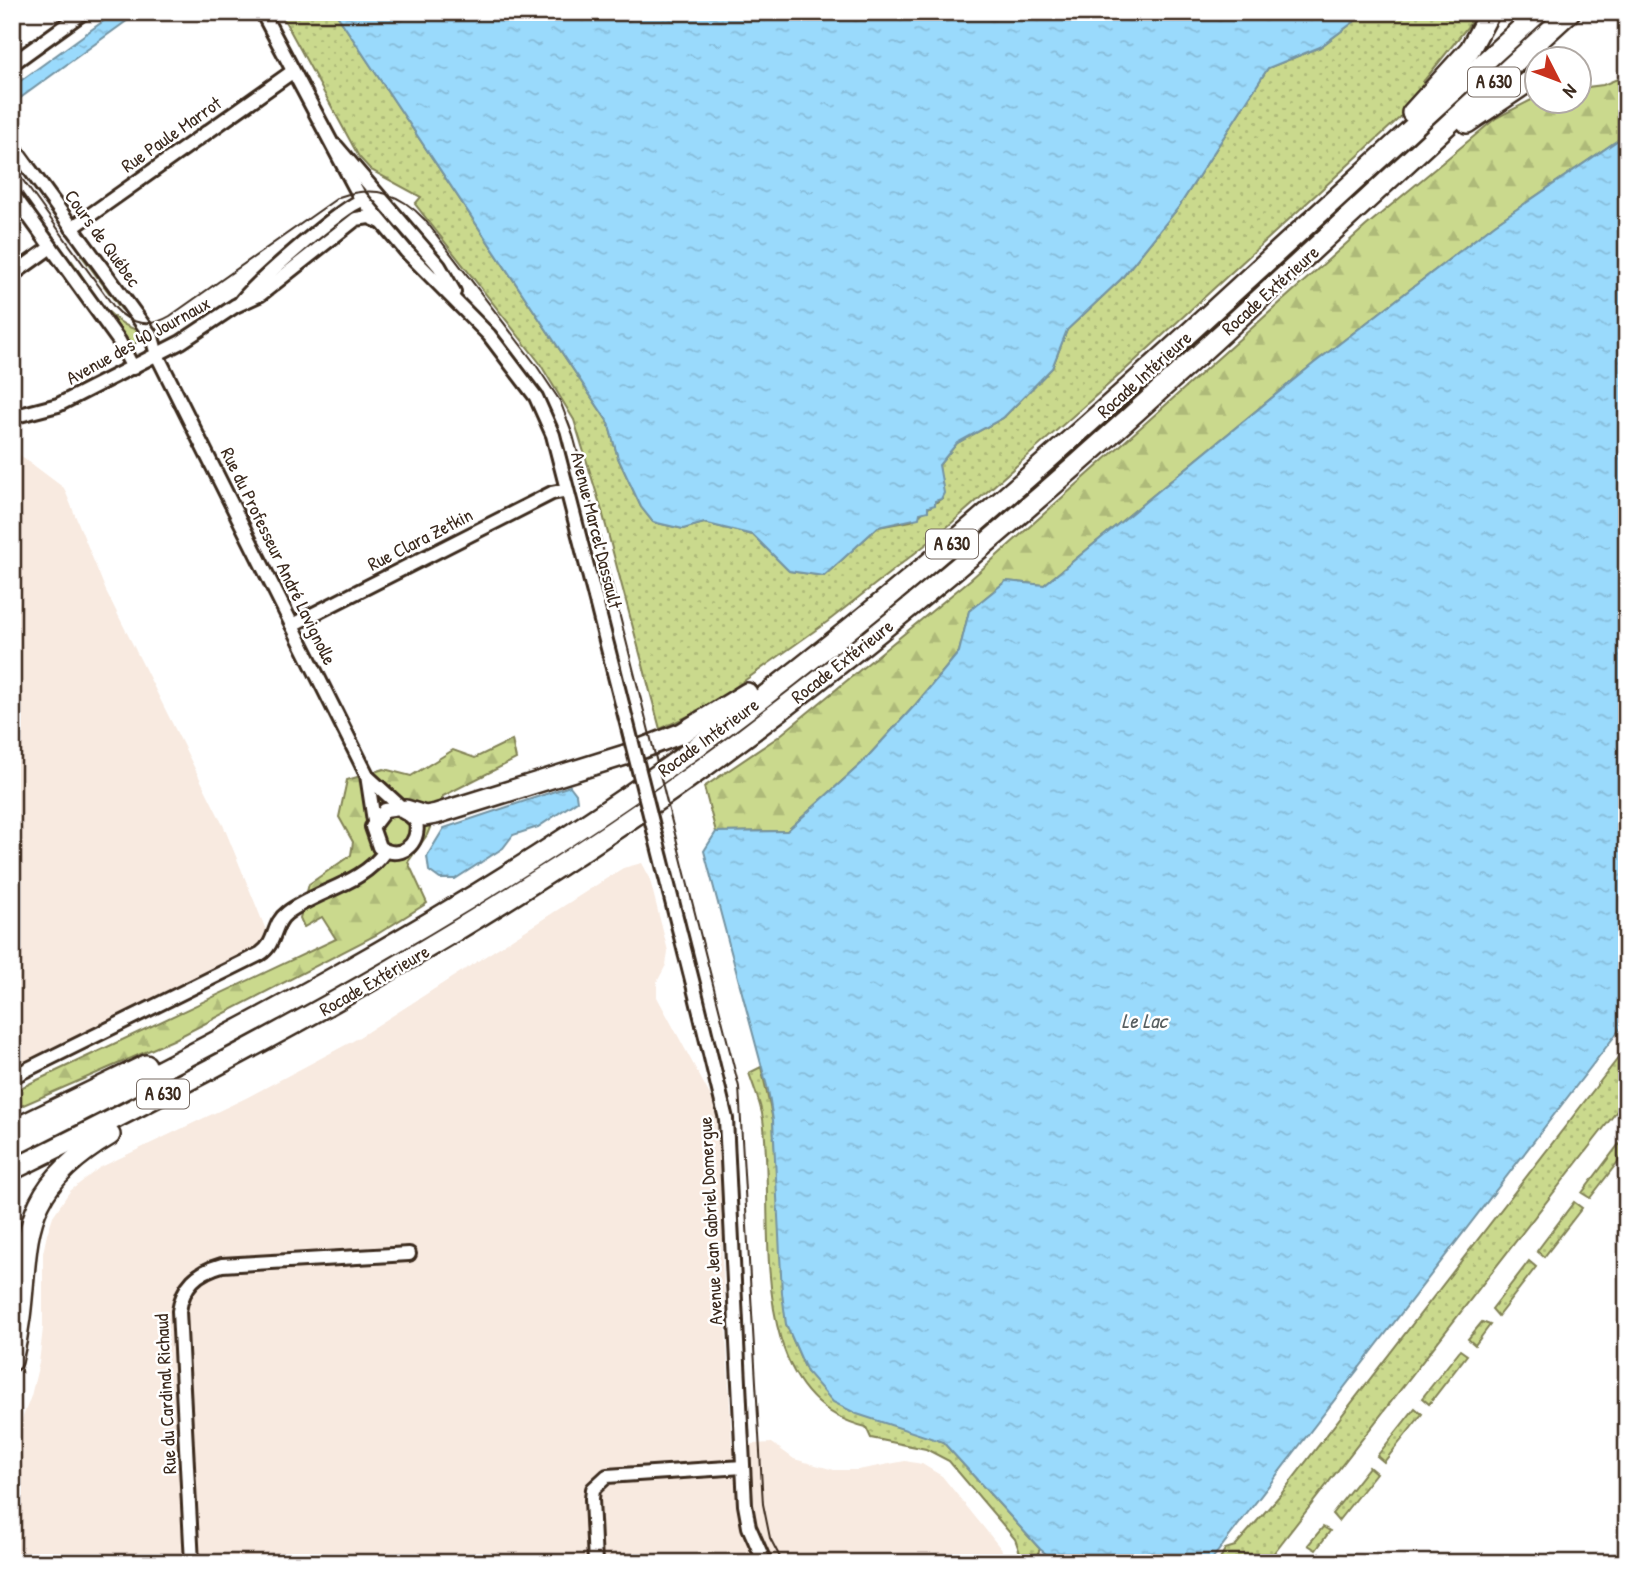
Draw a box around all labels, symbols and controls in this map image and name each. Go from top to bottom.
north arrow [1524,46,1594,116]
road number: A 630 [1468,68,1520,96]
text: N [1558,79,1584,104]
street label: Rue Paule Marrot [116,90,227,178]
street label: Cours de Québec [59,184,147,292]
street label: Rocade Extérieure [1216,239,1325,341]
street label: Avenue des 40 Journaux [61,290,215,390]
street label: Rocade Intérieure [1091,324,1197,424]
street label: Rue du Professeur André Lavignolle [215,443,343,669]
street label: Avenue Marcel Dassault [565,449,629,612]
street label: Rue Clara Zetkin [363,501,477,577]
road number: A 630 [926,530,978,558]
street label: Rocade Extérieure [786,613,899,709]
street label: Rocade Intérieure [652,691,764,783]
street label: Rocade Extérieure [314,938,434,1022]
water label: Le Lac [1121,1006,1169,1035]
road number: A 630 [137,1079,189,1108]
street label: Avenue Jean Gabriel Domergue [692,1116,728,1326]
street label: Rue du Cardinal Richaud [148,1313,182,1475]

